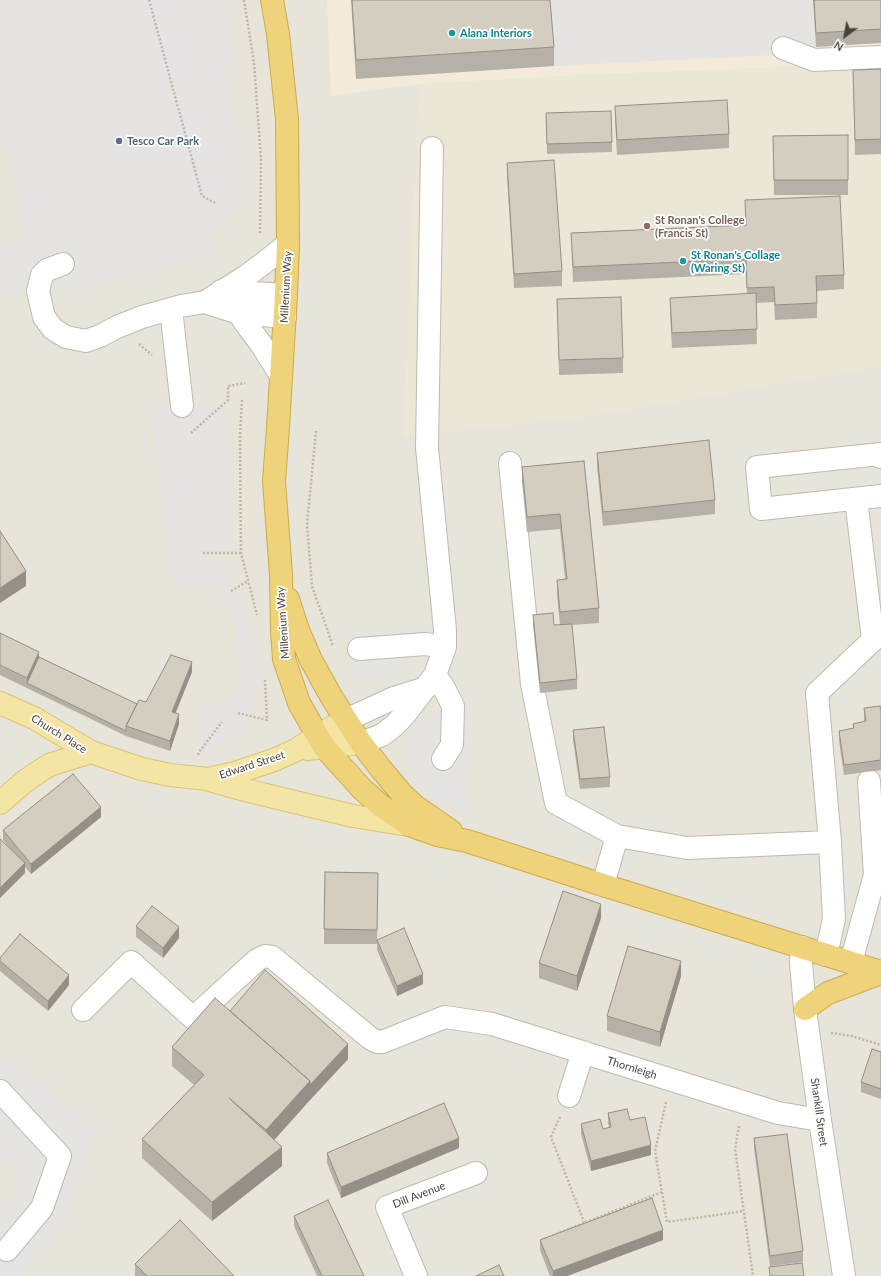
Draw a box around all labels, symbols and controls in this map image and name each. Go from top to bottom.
north arrow [825,16,865,56]
place label: Alana Interiors [460,26,532,40]
marker: Alana Interiors [447,28,457,38]
text: N [831,39,845,54]
place label: Tesco Car Park [127,134,199,148]
marker: Tesco Car Park [114,136,124,146]
place label: St Ronan's College (Francis St) [655,213,745,239]
marker: St Ronan's College (Francis St) [642,221,652,231]
place label: St Ronan's Collage (Waring St) [691,248,780,274]
street label: Millenium Way [278,251,294,323]
marker: St Ronan's Collage (Waring St) [678,256,688,266]
street label: Millenium Way [274,586,292,660]
street label: Church Place [29,712,89,756]
street label: Edward Street [218,748,286,782]
street label: Thornleigh [605,1054,659,1082]
street label: Shankill Street [808,1077,830,1147]
street label: Dill Avenue [391,1179,447,1211]

